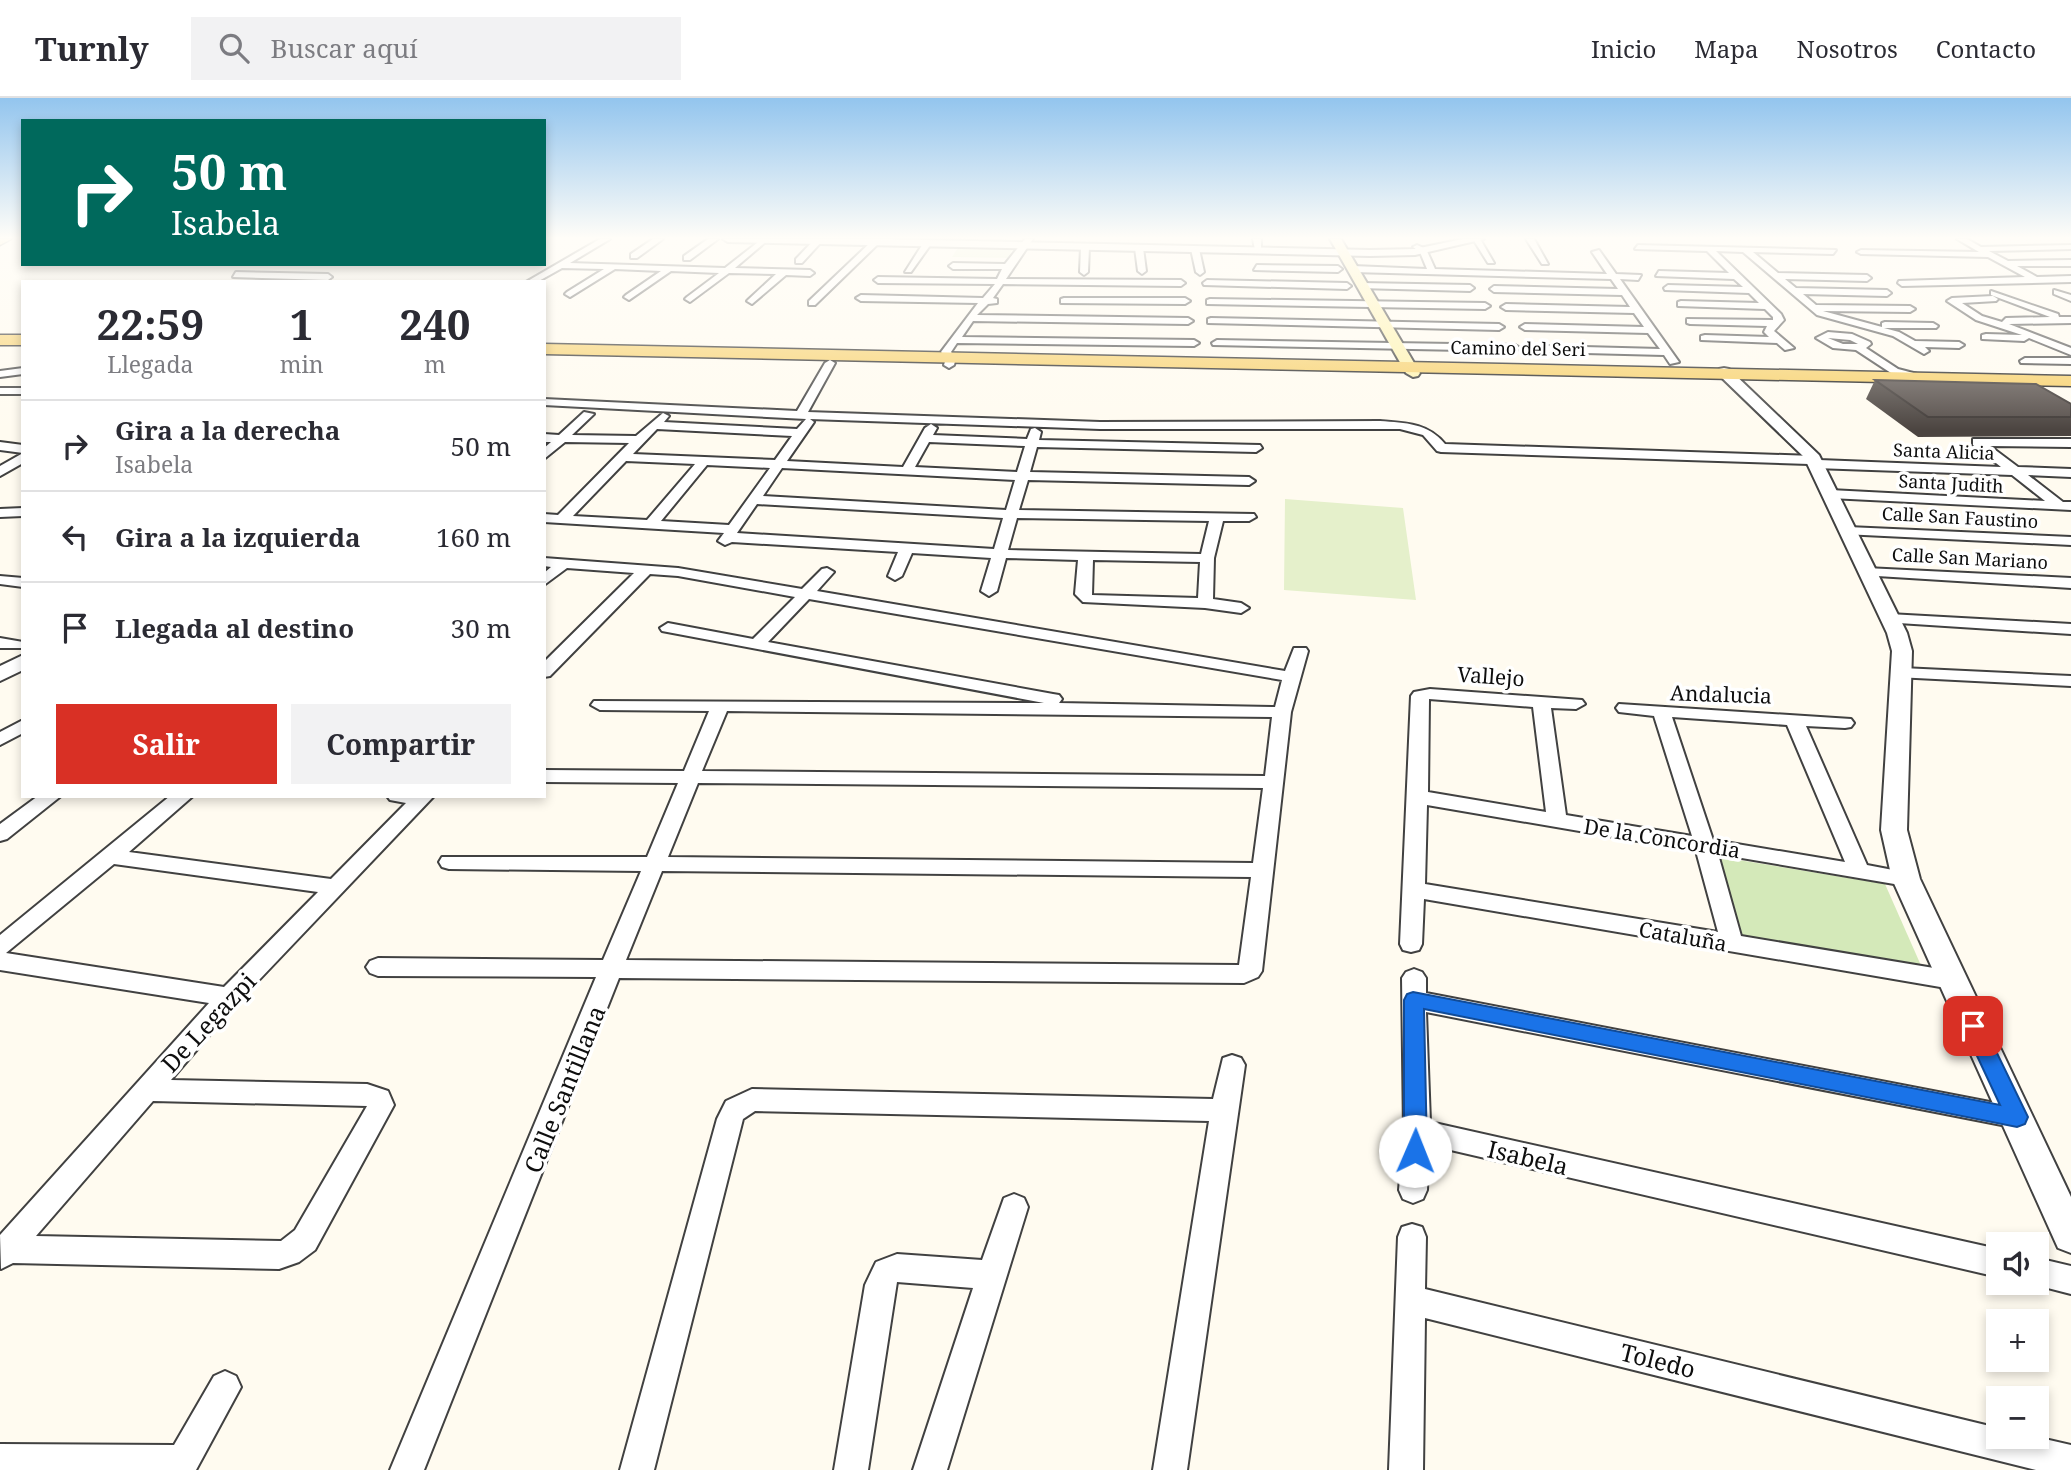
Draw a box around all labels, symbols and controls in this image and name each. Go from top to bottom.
search box [191,17,681,80]
text: Turnly [35,26,149,71]
icon: search [215,29,253,67]
text: Buscar aquí [271,30,418,66]
text: Inicio [1591,32,1656,65]
text: Mapa [1694,32,1759,65]
text: Nosotros [1797,32,1898,65]
text: Contacto [1936,32,2036,65]
text: 50 m [171,138,287,204]
icon: right [56,147,147,238]
text: Isabela [171,201,280,244]
text: 22:59 [97,295,204,352]
text: 1 [290,295,314,352]
text: 240 [399,295,470,352]
street label: Camino del Seri [1450,335,1586,361]
text: Llegada [107,348,193,380]
text: min [280,348,324,380]
text: m [424,348,446,380]
text: Gira a la derecha [115,412,340,448]
icon: right [56,427,94,465]
text: 50 m [451,428,511,464]
street label: Santa Alicia [1893,437,1995,465]
text: Isabela [115,448,193,480]
street label: Santa Judith [1898,468,2004,498]
street label: Calle San Faustino [1881,501,2039,533]
icon: left [56,518,94,556]
text: Gira a la izquierda [115,519,361,555]
text: 160 m [436,519,511,555]
street label: Calle San Mariano [1891,542,2049,574]
icon: arrive [56,609,94,647]
text: Llegada al destino [115,610,354,646]
text: 30 m [451,610,511,646]
street label: Vallejo [1456,660,1526,692]
street label: Andalucia [1670,678,1772,710]
button: Salir [56,704,277,784]
button: Compartir [291,704,511,784]
street label: De la Concordia [1582,812,1742,864]
street label: Cataluña [1637,914,1729,958]
street label: De Legazpi [153,965,263,1079]
pin [1943,996,2003,1056]
street label: Calle Santillana [515,1000,613,1178]
icon: arrive [1954,1007,1992,1045]
position arrow [1378,1114,1452,1188]
street label: Isabela [1484,1132,1572,1182]
map controls [1986,1232,2049,1449]
button: sound [1986,1232,2049,1295]
button: + [1986,1309,2049,1372]
street label: Toledo [1617,1335,1699,1385]
button: − [1986,1386,2049,1449]

